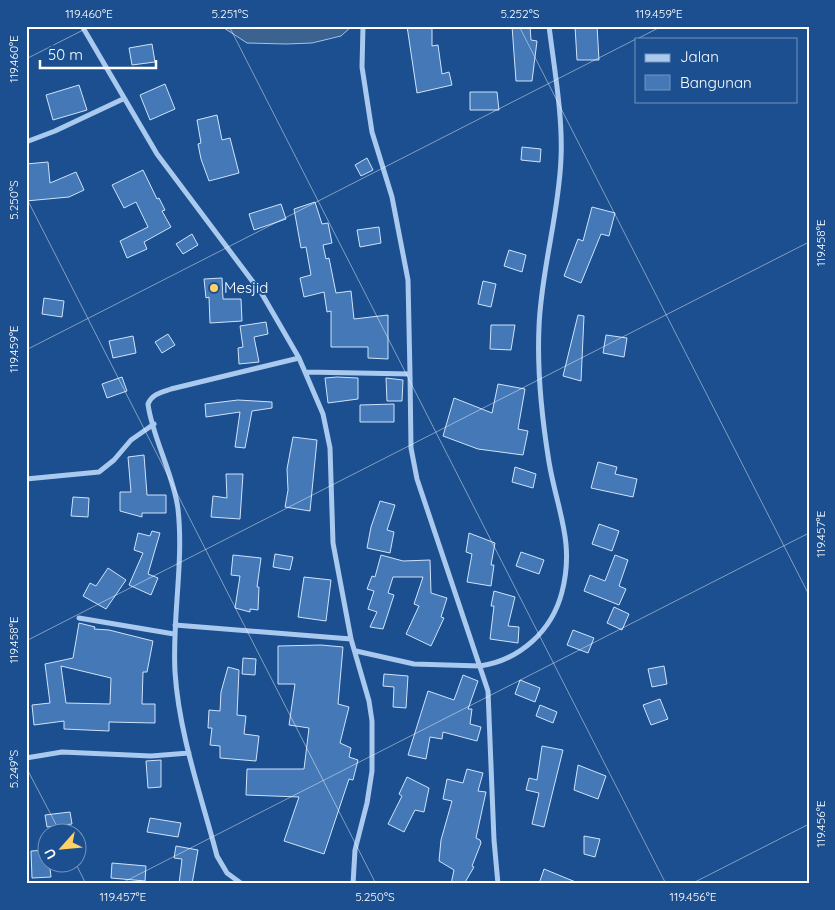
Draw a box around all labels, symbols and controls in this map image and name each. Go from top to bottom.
text: 119.460°E [65,6,113,21]
text: 5.251°S [212,6,249,21]
text: 5.252°S [501,6,540,21]
text: 119.459°E [635,6,683,21]
text: 119.460°E [6,35,21,83]
scale bar [40,38,156,70]
legend [635,38,798,102]
text: 50 m [48,45,83,64]
text: Jalan [680,47,719,66]
text: Bangunan [680,73,752,92]
text: 5.250°S [6,180,21,220]
text: 119.458°E [813,219,828,267]
place label: Mesjid [224,278,268,297]
marker: Mesjid [208,282,220,294]
text: 119.459°E [6,325,21,373]
text: 119.457°E [813,510,828,557]
text: 119.458°E [6,616,21,664]
text: 5.249°S [6,750,21,788]
text: 119.456°E [813,800,828,848]
north arrow [38,822,88,872]
text: U [40,845,61,862]
text: 119.457°E [100,889,147,904]
text: 5.250°S [355,889,395,904]
text: 119.456°E [669,889,717,904]

